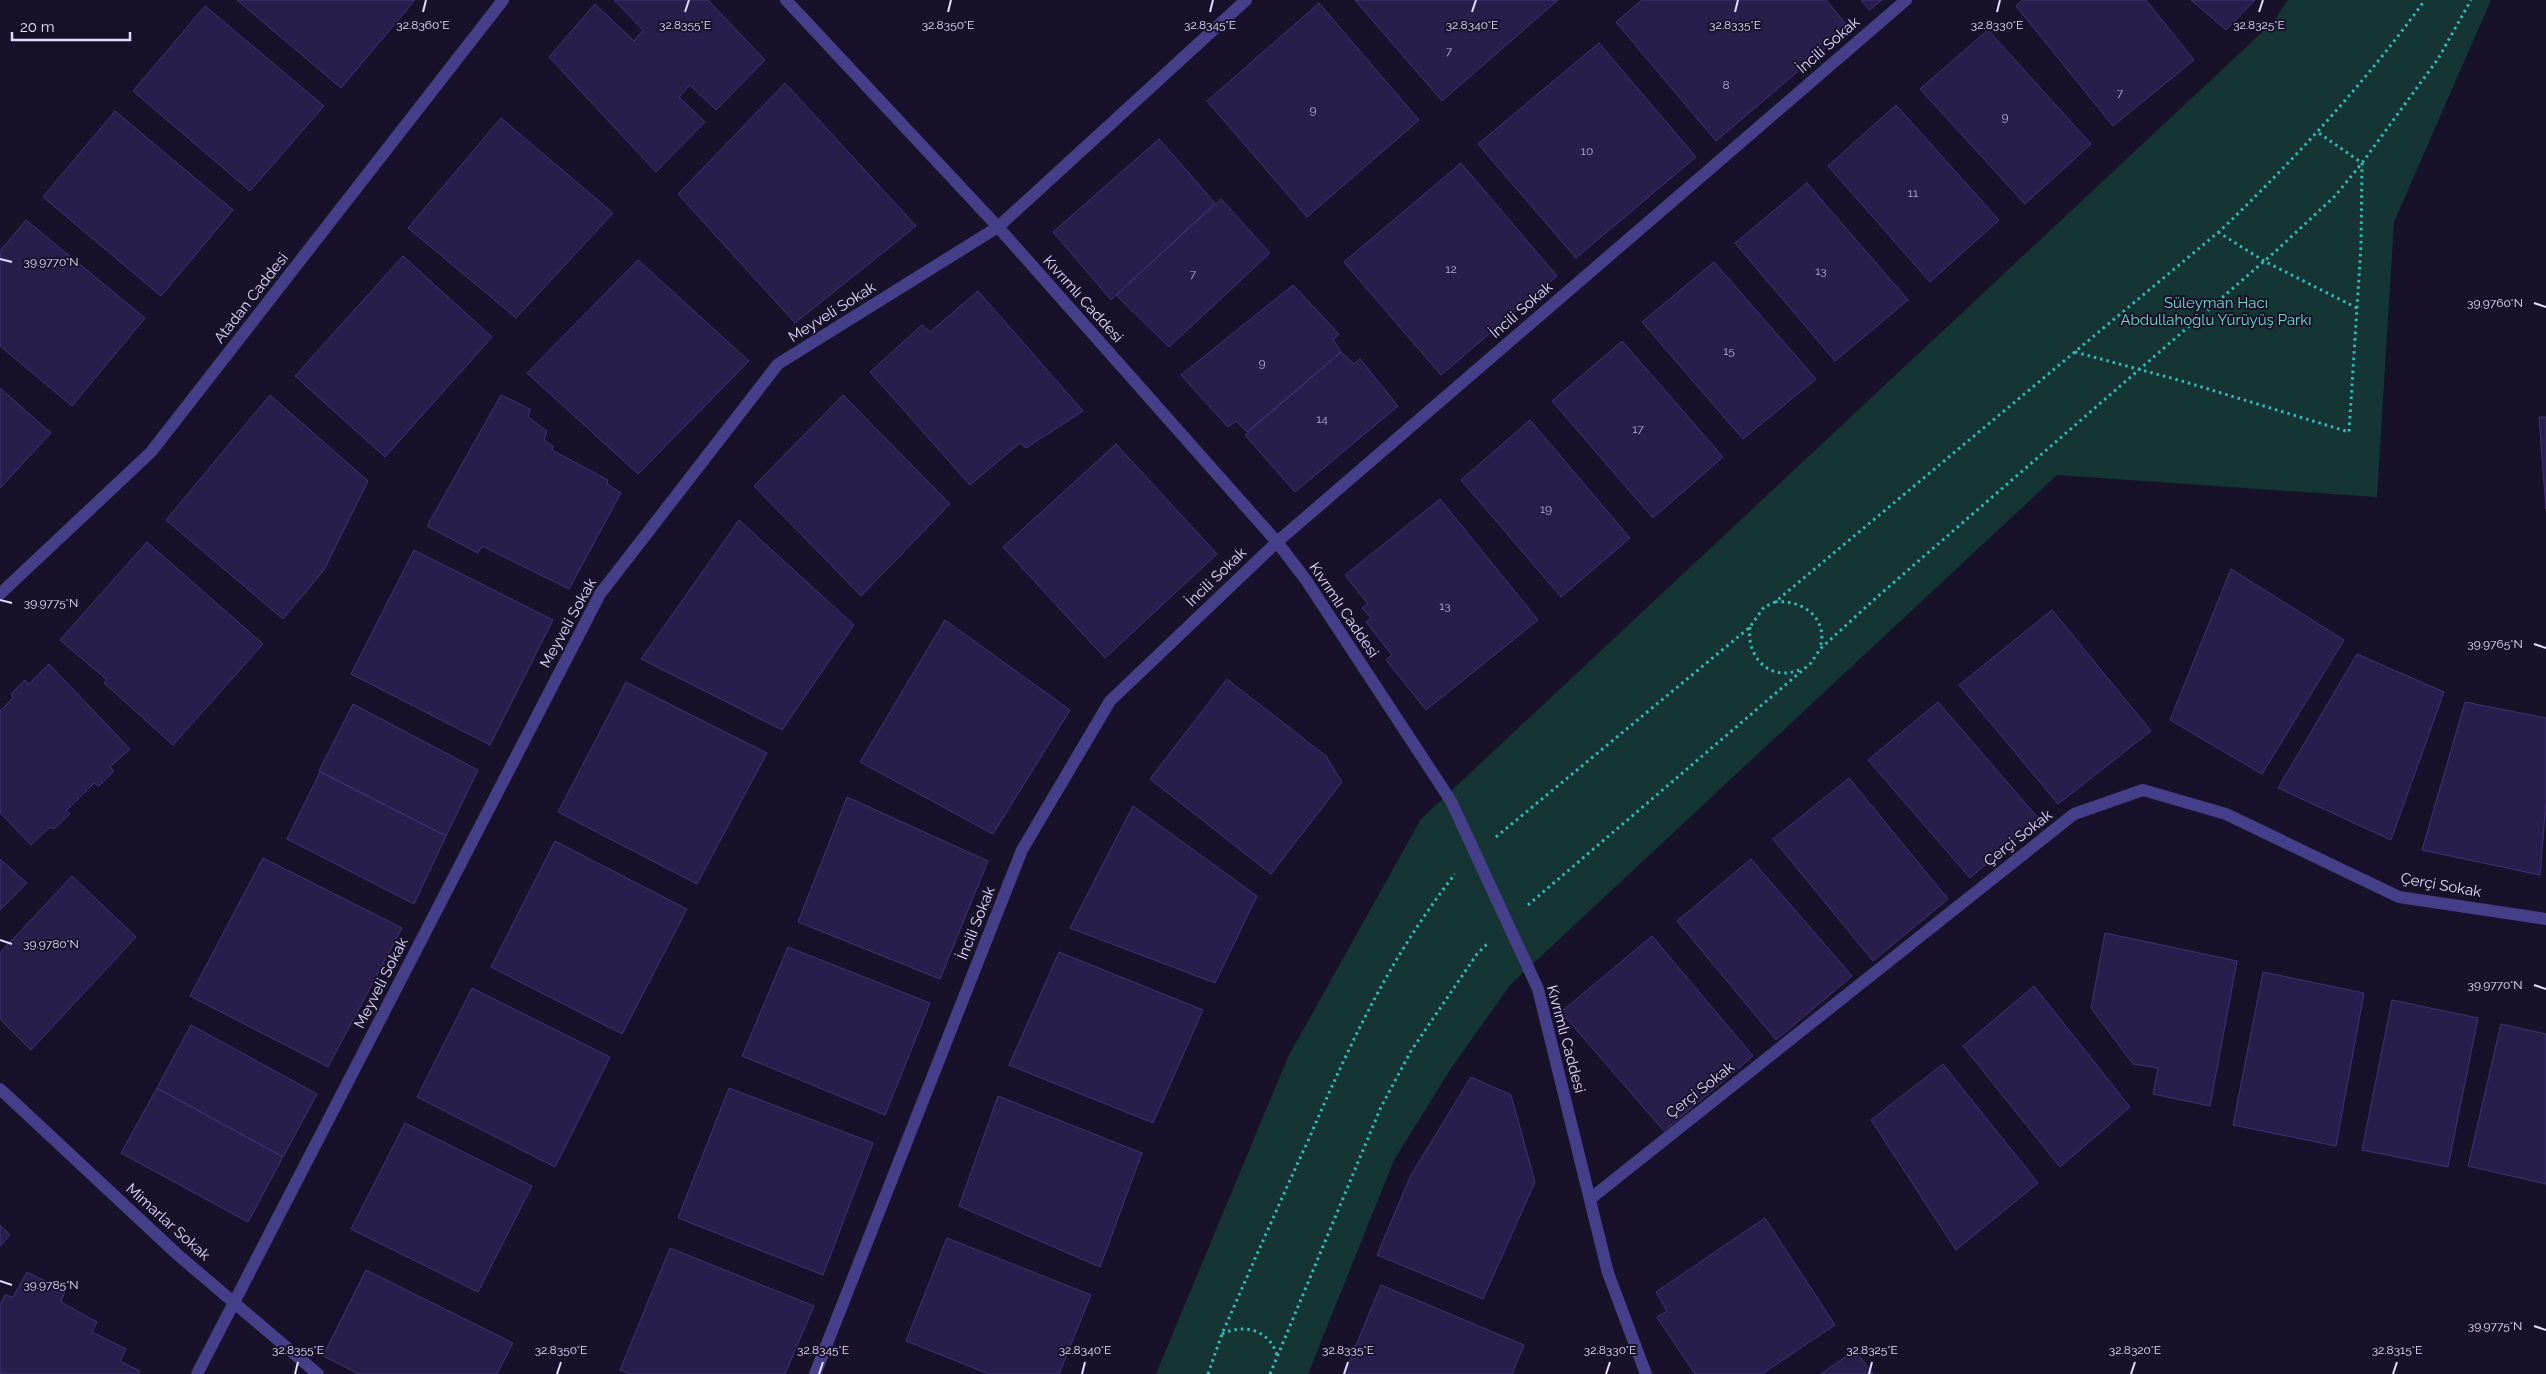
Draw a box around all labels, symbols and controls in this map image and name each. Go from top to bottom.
scale bar [12,10,130,42]
street label: İncili Sokak [1792,12,1863,77]
text: 20 m [20,18,55,36]
text: 32.8360°E [396,18,450,32]
text: 32.8355°E [659,18,711,32]
text: 32.8350°E [922,18,974,32]
text: 32.8345°E [1184,18,1236,32]
text: 32.8340°E [1446,18,1498,32]
text: 32.8335°E [1709,18,1761,32]
text: 32.8330°E [1971,18,2023,32]
text: 32.8325°E [2233,18,2285,32]
house number: 7 [1446,44,1453,58]
house number: 8 [1722,78,1730,92]
house number: 7 [2117,86,2124,100]
house number: 9 [1309,103,1317,117]
house number: 9 [2001,110,2009,124]
house number: 10 [1581,144,1593,158]
house number: 11 [1908,186,1918,200]
street label: Atadan Caddesi [210,249,292,347]
street label: Kıvrımlı Caddesi [1039,252,1127,346]
text: 39.9770°N [23,255,79,269]
house number: 12 [1445,262,1457,276]
house number: 13 [1815,264,1827,278]
house number: 7 [1190,267,1197,281]
street label: İncili Sokak [1485,277,1556,342]
street label: Meyveli Sokak [785,278,879,346]
park label: Süleyman Hacı Abdullahoğlu Yürüyüş Parkı [2120,294,2312,329]
text: 39.9760°N [2467,296,2523,310]
house number: 15 [1723,344,1735,358]
house number: 9 [1258,356,1266,370]
house number: 14 [1316,412,1328,426]
house number: 17 [1632,422,1644,436]
house number: 19 [1540,502,1552,516]
street label: İncili Sokak [1181,543,1250,610]
street label: Kıvrımlı Caddesi [1306,559,1382,661]
street label: Meyveli Sokak [536,575,600,671]
text: 39.9775°N [24,596,78,610]
house number: 13 [1439,599,1451,613]
text: 39.9765°N [2467,637,2523,651]
street label: Çerçi Sokak [1980,806,2056,870]
street label: Çerçi Sokak [2399,869,2483,901]
street label: İncili Sokak [952,883,999,962]
street label: Meyveli Sokak [350,935,412,1031]
text: 39.9780°N [23,937,79,951]
text: 39.9770°N [2467,978,2523,992]
street label: Kıvrımlı Caddesi [1543,983,1589,1095]
street label: Çerçi Sokak [1662,1058,1738,1122]
street label: Mimarlar Sokak [122,1180,214,1264]
text: 39.9785°N [23,1278,79,1292]
text: 39.9775°N [2468,1319,2522,1333]
text: 32.8355°E [272,1343,324,1357]
text: 32.8350°E [535,1343,587,1357]
text: 32.8345°E [797,1343,849,1357]
text: 32.8340°E [1059,1343,1111,1357]
text: 32.8335°E [1322,1343,1374,1357]
text: 32.8330°E [1584,1343,1636,1357]
text: 32.8325°E [1846,1343,1898,1357]
text: 32.8320°E [2109,1343,2161,1357]
text: 32.8315°E [2372,1343,2422,1357]

